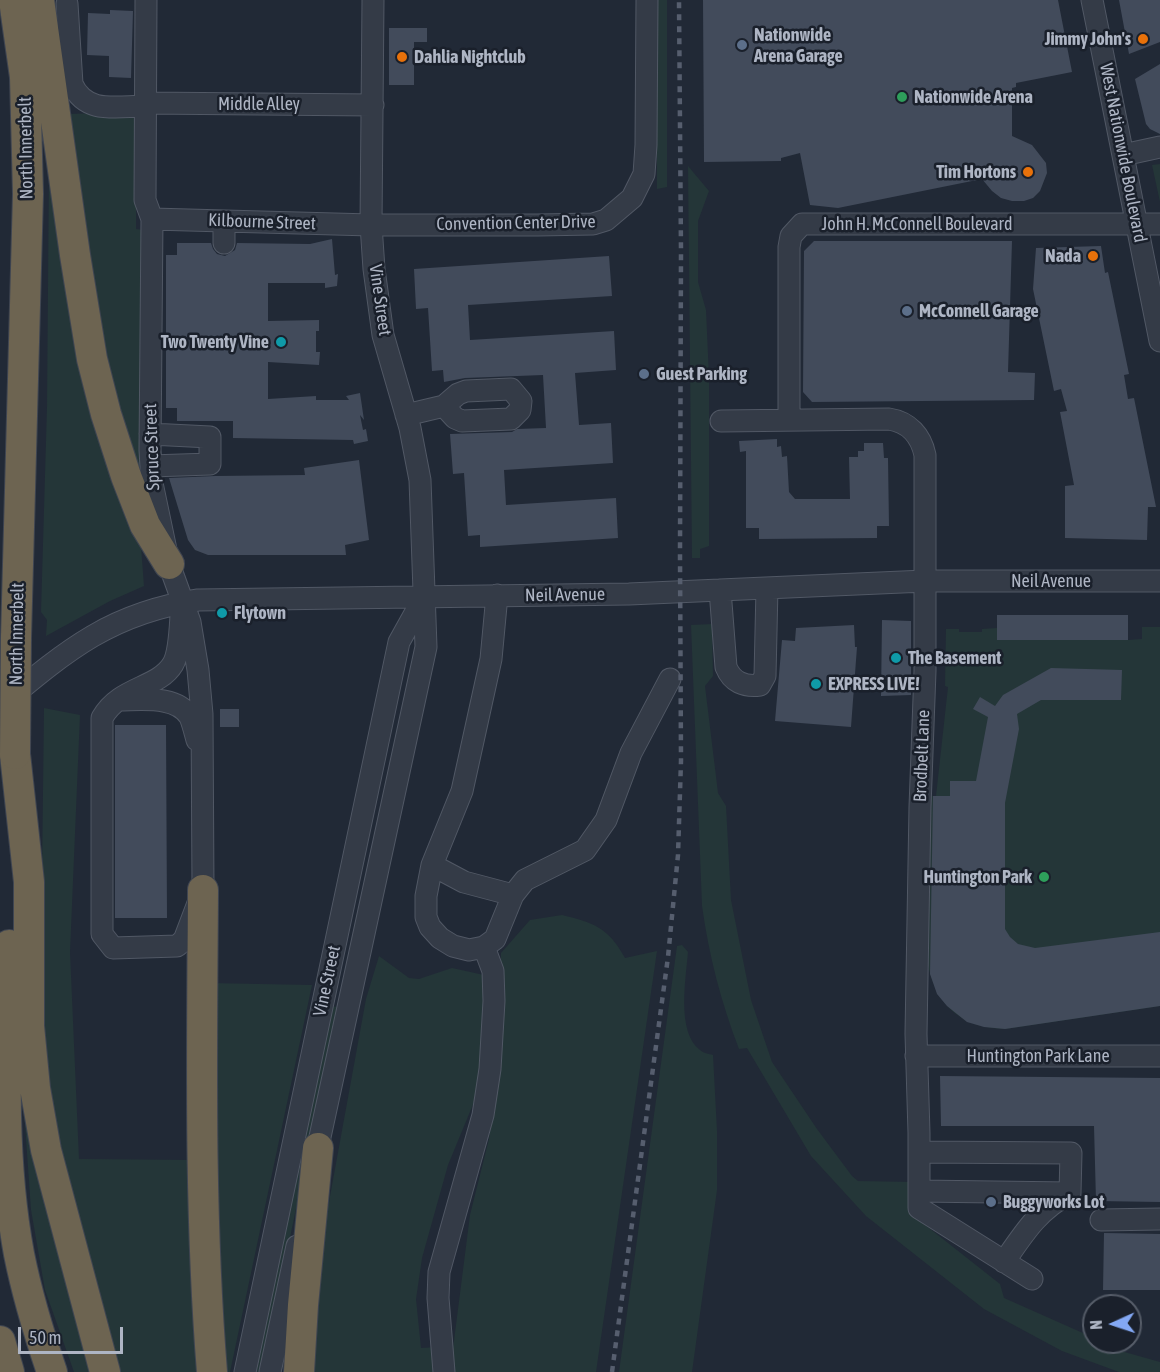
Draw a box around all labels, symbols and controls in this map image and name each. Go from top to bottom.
place label: Nationwide Arena Garage [754,24,843,66]
place label: Jimmy John's [1045,28,1131,50]
marker: Jimmy John's [1136,32,1150,46]
marker: Nationwide Arena Garage [735,38,749,52]
place label: Dahlia Nightclub [414,46,526,68]
marker: Dahlia Nightclub [395,50,409,64]
street label: West Nationwide Boulevard [1095,62,1151,244]
place label: Nationwide Arena [914,86,1033,108]
marker: Nationwide Arena [895,90,909,104]
street label: Middle Alley [218,93,300,115]
street label: North Innerbelt [14,96,38,200]
place label: Tim Hortons [936,161,1016,183]
marker: Tim Hortons [1021,165,1035,179]
street label: Kilbourne Street [208,209,316,235]
street label: Convention Center Drive [436,211,596,235]
street label: John H. McConnell Boulevard [822,213,1012,235]
place label: Nada [1045,245,1081,267]
marker: Nada [1086,249,1100,263]
street label: Vine Street [364,263,396,337]
place label: McConnell Garage [919,300,1039,322]
marker: McConnell Garage [900,304,914,318]
place label: Two Twenty Vine [161,331,269,353]
marker: Two Twenty Vine [274,335,288,349]
place label: Guest Parking [656,363,747,385]
marker: Guest Parking [637,367,651,381]
street label: Spruce Street [140,403,164,491]
street label: Neil Avenue [1011,570,1091,592]
street label: North Innerbelt [5,582,29,686]
street label: Neil Avenue [525,584,605,606]
place label: Flytown [234,602,286,624]
marker: Flytown [215,606,229,620]
place label: The Basement [908,647,1001,669]
marker: The Basement [889,651,903,665]
place label: EXPRESS LIVE! [828,673,920,695]
marker: EXPRESS LIVE! [809,677,823,691]
street label: Brodbelt Lane [910,710,934,802]
place label: Huntington Park [924,866,1032,888]
marker: Huntington Park [1037,870,1051,884]
street label: Vine Street [309,944,345,1018]
street label: Huntington Park Lane [966,1045,1110,1067]
place label: Buggyworks Lot [1003,1191,1104,1213]
marker: Buggyworks Lot [984,1195,998,1209]
north arrow [1082,1294,1142,1354]
scale bar [21,1315,126,1353]
text: N [1087,1320,1105,1330]
text: 50 m [29,1327,61,1348]

